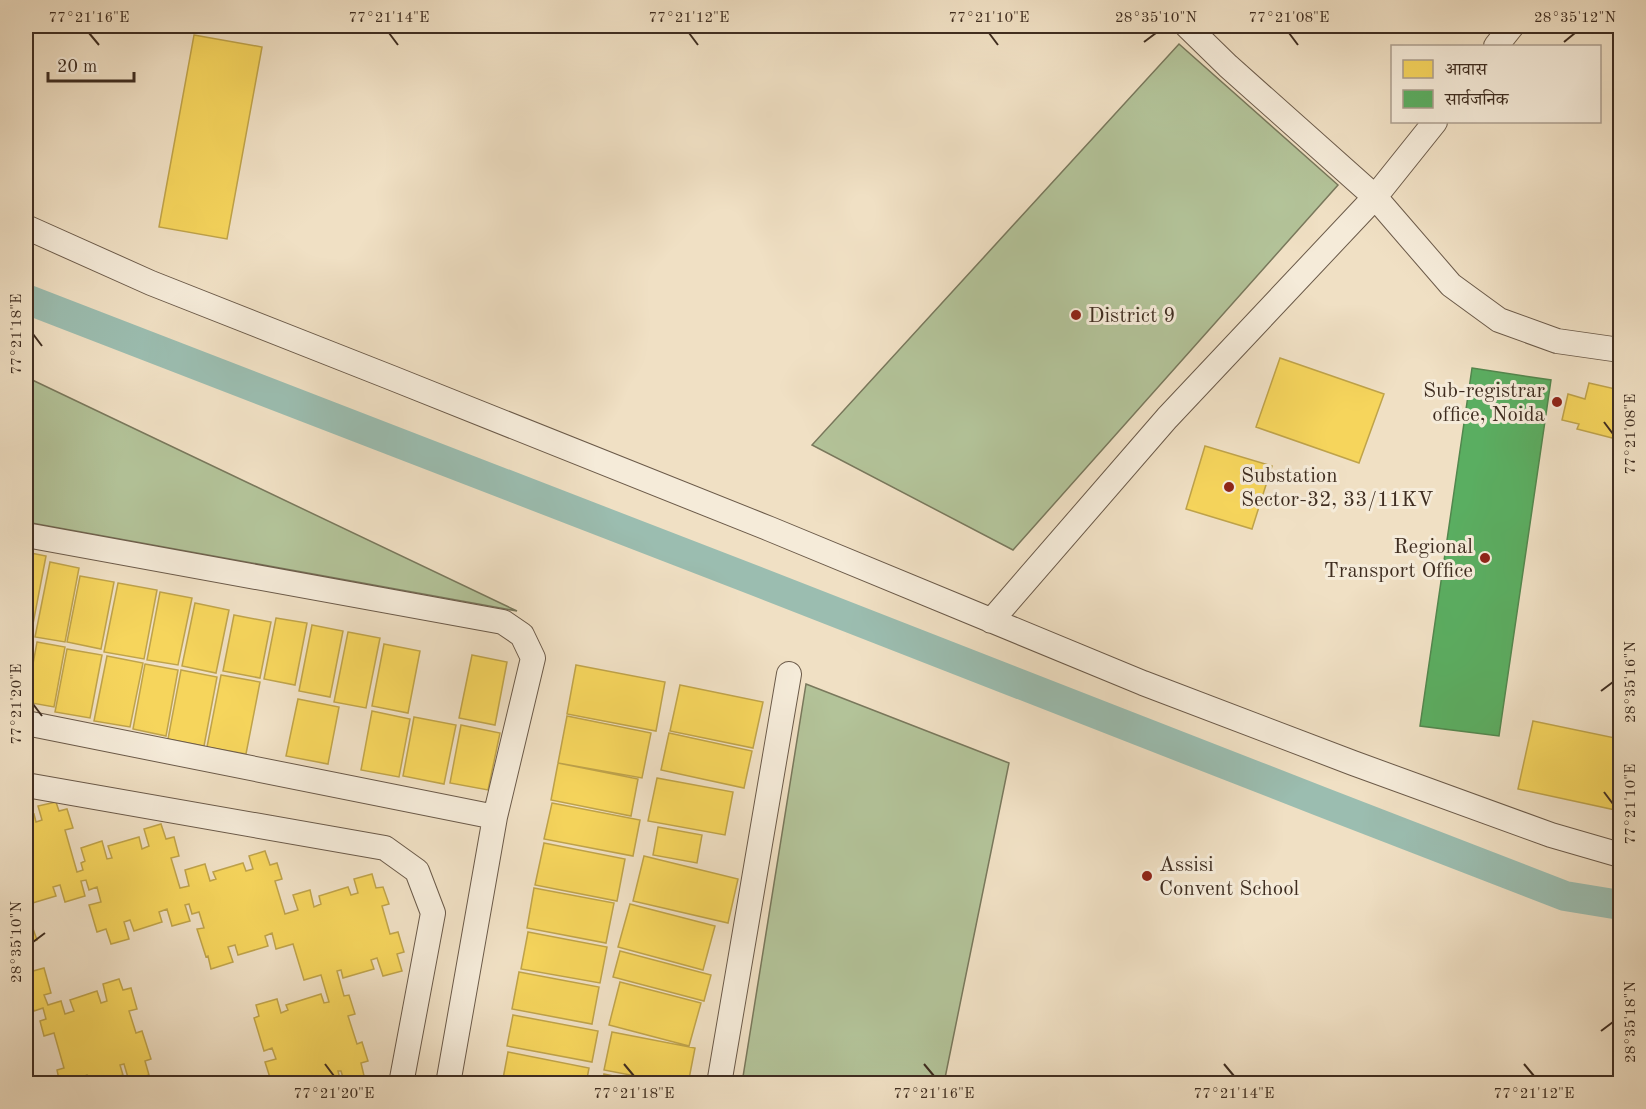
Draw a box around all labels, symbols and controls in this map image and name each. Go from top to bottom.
text: 77°21'16"E [49,11,129,26]
text: 77°21'14"E [349,11,429,26]
text: 77°21'12"E [649,11,729,26]
text: 77°21'10"E [949,11,1029,26]
text: 28°35'10"N [1115,11,1197,26]
text: 77°21'08"E [1249,11,1329,26]
text: 28°35'12"N [1534,11,1616,26]
scale bar [48,45,134,83]
legend [1391,45,1601,123]
text: 20 m [57,58,97,76]
text: आवास [1445,61,1488,79]
text: सार्वजनिक [1444,89,1510,109]
text: 77°21'18"E [10,294,25,374]
place label: District 9 [1088,306,1175,327]
marker: District 9 [1069,308,1083,322]
place label: Sub-registrar office, Noida [1423,381,1545,426]
text: 77°21'08"E [1624,394,1639,474]
marker: Sub-registrar office, Noida [1550,395,1564,409]
place label: Substation Sector-32, 33/11KV [1241,466,1433,511]
marker: Substation Sector-32, 33/11KV [1222,480,1236,494]
place label: Regional Transport Office [1324,537,1473,582]
marker: Regional Transport Office [1478,551,1492,565]
text: 28°35'16"N [1624,641,1639,723]
text: 77°21'20"E [10,664,25,744]
text: 77°21'10"E [1624,764,1639,844]
place label: Assisi Convent School [1159,855,1300,900]
marker: Assisi Convent School [1140,869,1154,883]
text: 28°35'10"N [10,901,25,983]
text: 28°35'18"N [1624,981,1639,1063]
text: 77°21'20"E [294,1087,374,1102]
text: 77°21'18"E [594,1087,674,1102]
text: 77°21'16"E [894,1087,974,1102]
text: 77°21'14"E [1194,1087,1274,1102]
text: 77°21'12"E [1494,1087,1574,1102]

